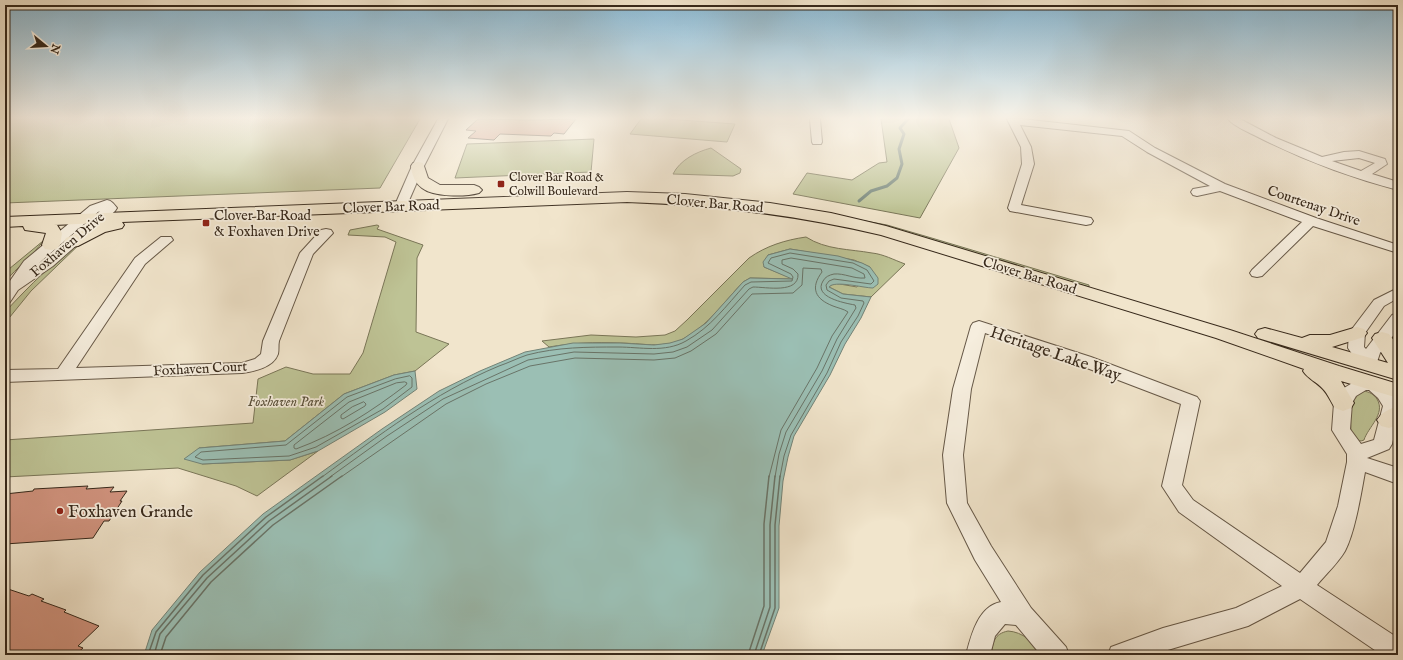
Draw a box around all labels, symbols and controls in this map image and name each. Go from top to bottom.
north arrow [26,26,66,66]
text: N [46,41,63,56]
place label: Clover Bar Road & Colwill Boulevard [509,170,604,199]
marker: Clover Bar Road & Colwill Boulevard [496,179,506,189]
street label: Courtenay Drive [1265,182,1363,230]
street label: Clover Bar Road [666,191,765,217]
street label: Clover Bar Road [342,196,440,218]
place label: Clover Bar Road & Foxhaven Drive [214,207,320,241]
street label: Foxhaven Drive [27,208,109,281]
marker: Clover Bar Road & Foxhaven Drive [201,218,211,228]
street label: Clover Bar Road [981,253,1079,299]
street label: Heritage Lake Way [987,322,1125,387]
street label: Foxhaven Court [153,358,248,380]
park label: Foxhaven Park [248,393,325,411]
place label: Foxhaven Grande [68,502,193,523]
marker: Foxhaven Grande [55,506,65,516]

